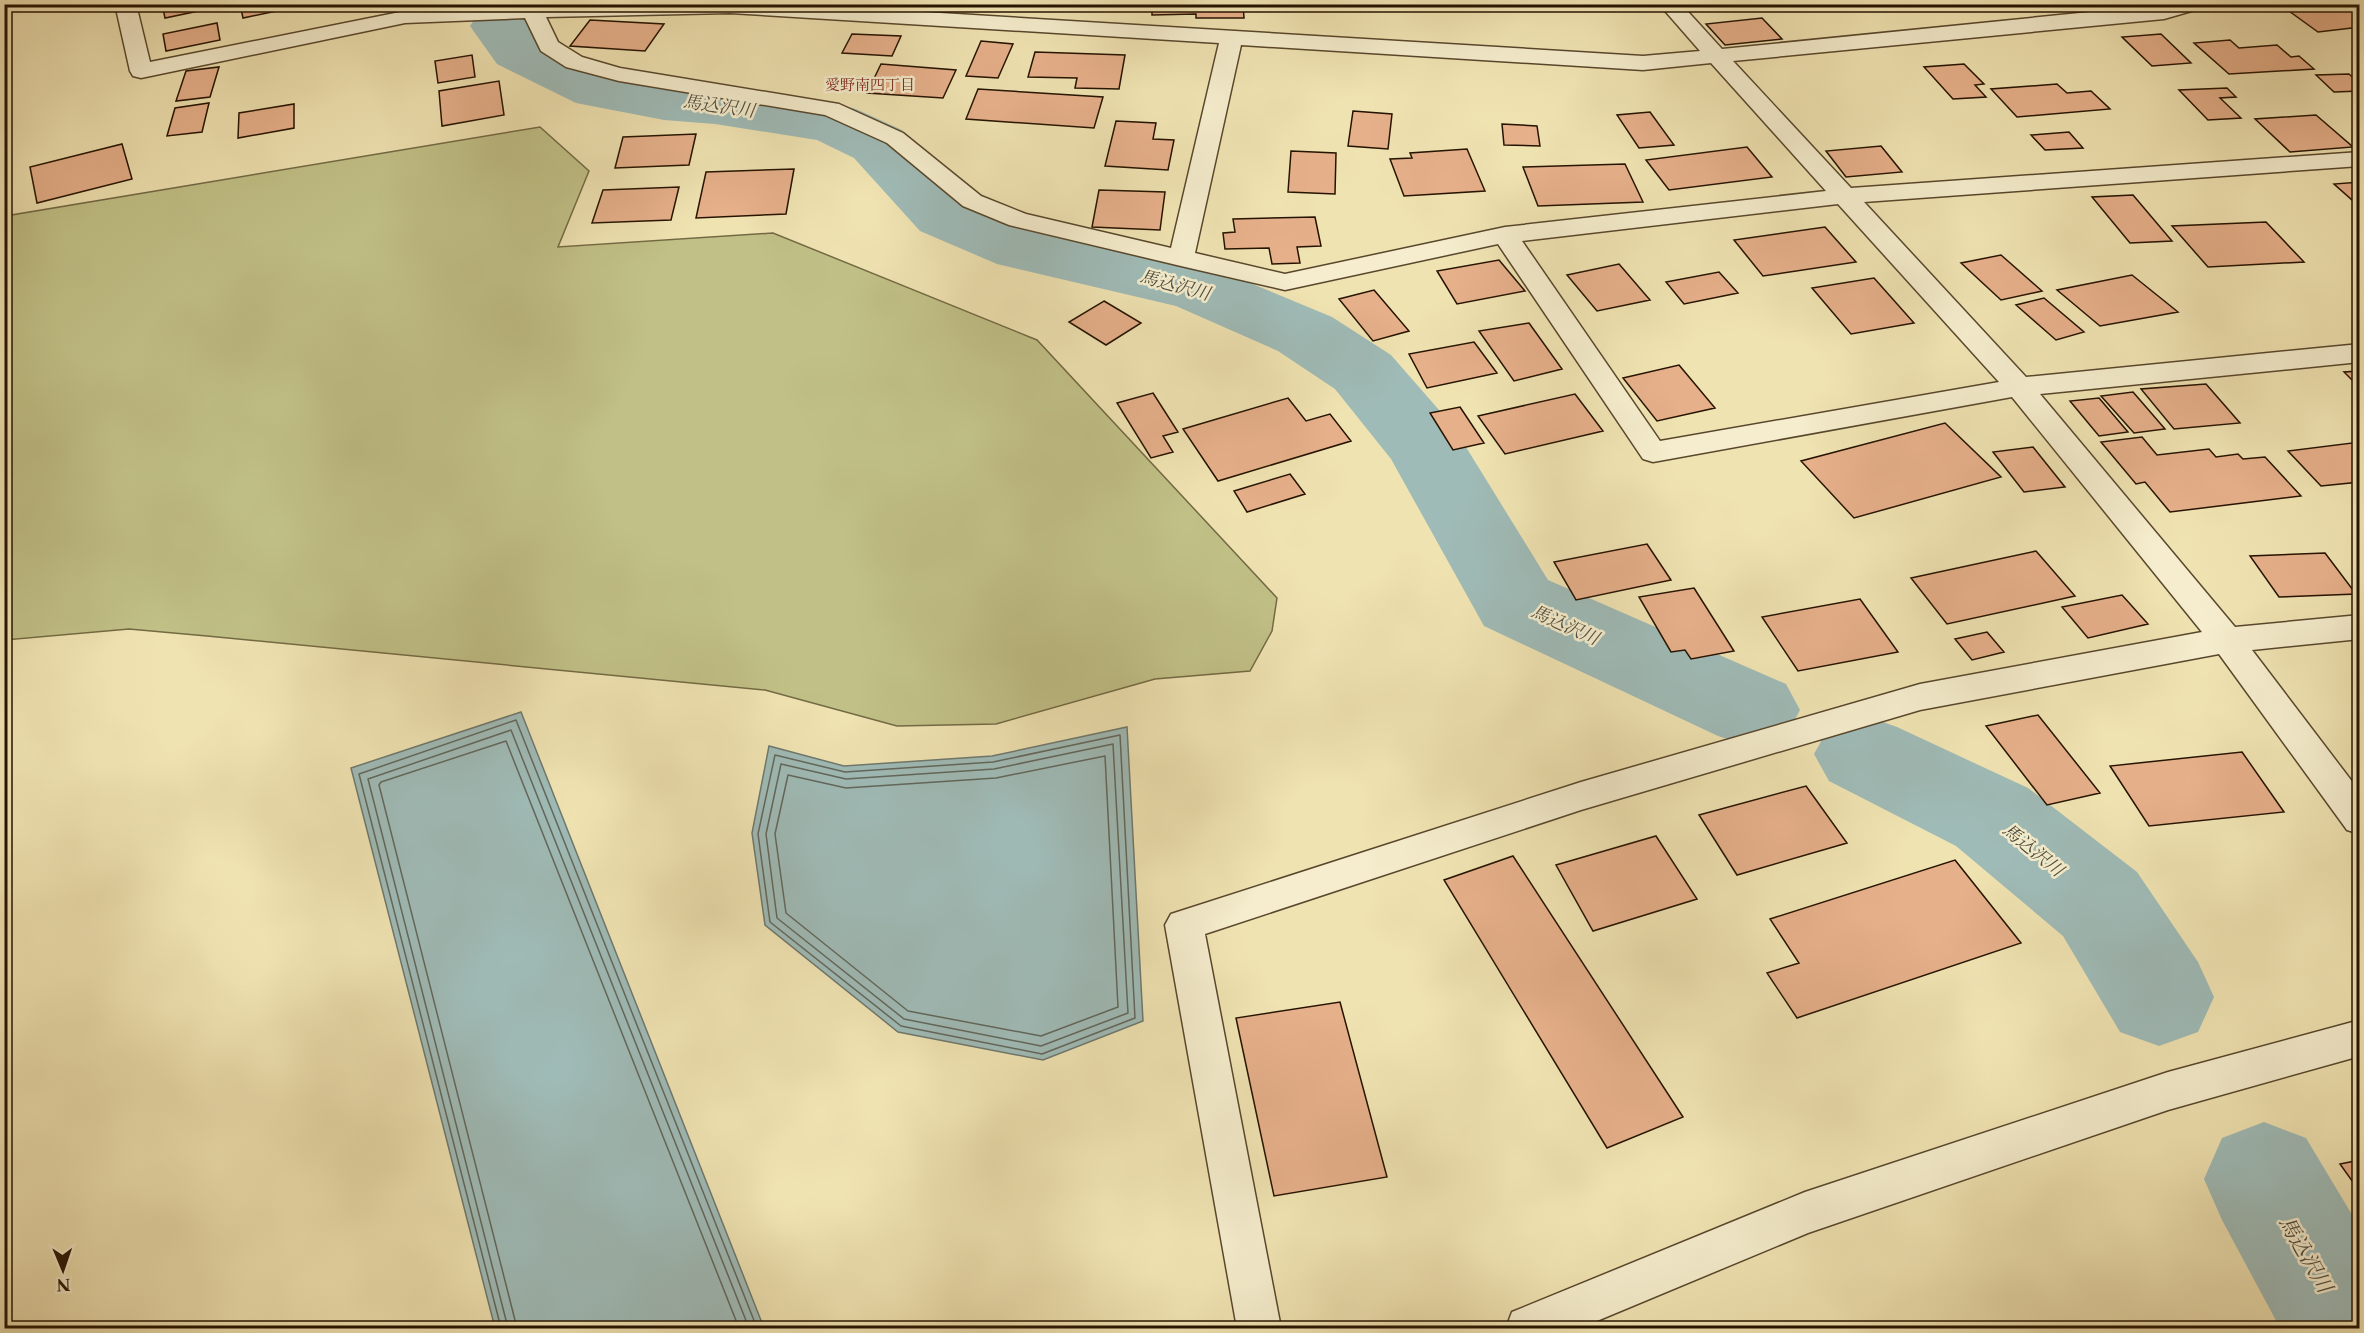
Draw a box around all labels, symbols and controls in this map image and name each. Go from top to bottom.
district label: 愛野南四丁目 [825,75,915,94]
water label: 馬込沢川 [682,90,758,122]
water label: 馬込沢川 [1137,265,1215,305]
water label: 馬込沢川 [1528,600,1604,651]
water label: 馬込沢川 [1998,819,2069,882]
water label: 馬込沢川 [2274,1211,2339,1298]
north arrow [33,1240,93,1300]
text: N [56,1275,71,1295]

